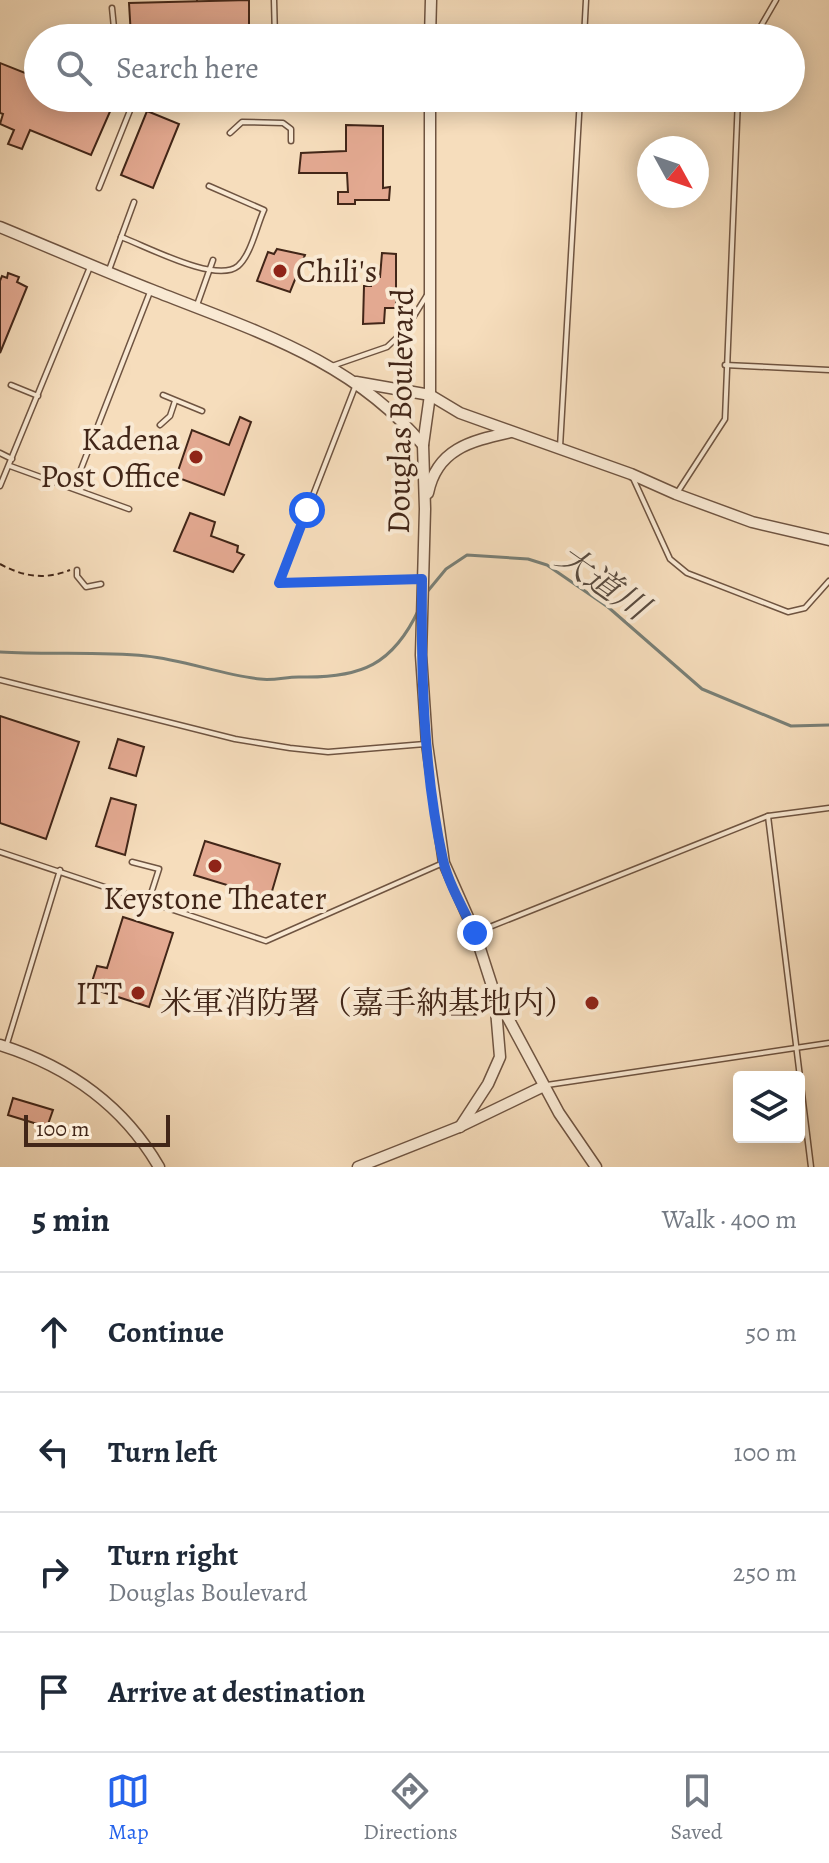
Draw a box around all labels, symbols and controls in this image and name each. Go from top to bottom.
search box [24,24,805,112]
icon: search [52,46,96,90]
text: Search here [116,48,259,88]
north arrow [637,136,709,208]
place label: Chili's [296,249,377,293]
marker: Chili's [271,262,289,280]
street label: Douglas Boulevard [376,287,424,534]
place label: Kadena Post Office [40,417,180,498]
marker: Kadena Post Office [187,448,205,466]
route start [289,492,325,528]
water label: 大道川 [547,534,661,633]
marker: Keystone Theater [206,857,224,875]
place label: Keystone Theater [103,876,327,920]
route end [457,915,493,951]
place label: ITT [76,971,123,1015]
place label: 米軍消防署（嘉手納基地内） [160,981,576,1025]
marker: ITT [129,984,147,1002]
marker: 米軍消防署（嘉手納基地内） [583,994,601,1012]
map controls [733,1071,805,1143]
button: layers [733,1071,805,1143]
scale bar [24,1111,170,1147]
text: 100 m [36,1114,90,1144]
text: 5 min [32,1196,110,1243]
text: Walk · 400 m [662,1202,797,1237]
icon: ahead [32,1310,76,1354]
text: Continue [108,1312,224,1352]
text: 50 m [745,1315,797,1350]
icon: left [32,1430,76,1474]
text: Turn left [108,1432,217,1472]
text: 100 m [734,1435,797,1470]
text: Turn right [108,1535,238,1575]
icon: right [32,1550,76,1594]
text: 250 m [733,1555,797,1590]
text: Douglas Boulevard [108,1575,308,1610]
icon: arrive [32,1670,76,1714]
text: Arrive at destination [108,1672,365,1712]
tab: Map [106,1769,150,1847]
tab: Directions [363,1769,458,1847]
tab: Saved [670,1769,723,1847]

